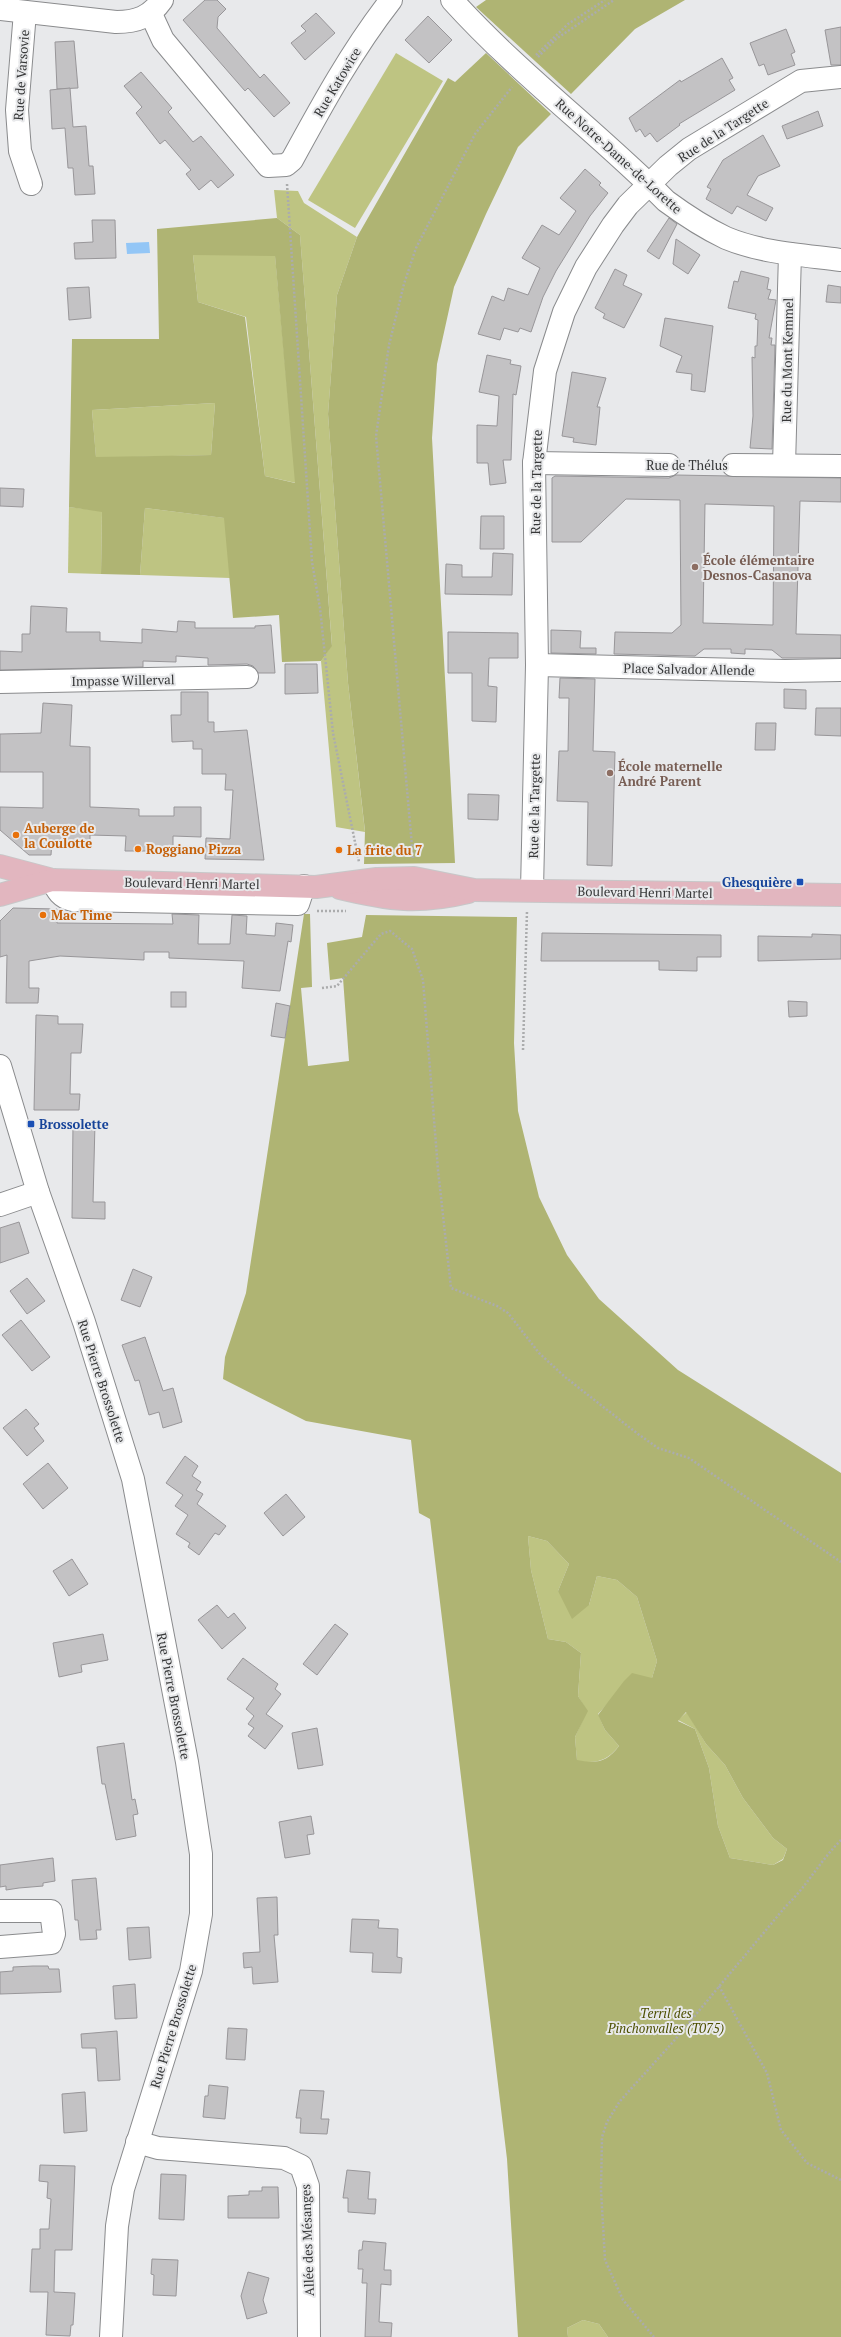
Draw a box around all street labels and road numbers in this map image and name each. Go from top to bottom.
street label: Rue de Varsovie [9,29,33,121]
street label: Rue Katowice [309,44,365,120]
street label: Rue Notre-Dame-de-Lorette [552,94,686,218]
street label: Rue de la Targette [674,94,772,166]
street label: Rue du Mont Kemmel [777,297,797,422]
street label: Rue de la Targette [526,429,546,535]
street label: Rue de Thélus [646,456,728,474]
street label: Place Salvador Allende [623,659,755,679]
street label: Impasse Willerval [71,670,175,690]
street label: Rue de la Targette [524,753,544,859]
street label: Boulevard Henri Martel [124,873,260,893]
street label: Boulevard Henri Martel [577,882,713,902]
street label: Rue Pierre Brossolette [74,1317,130,1445]
street label: Rue Pierre Brossolette [153,1631,195,1761]
street label: Rue Pierre Brossolette [146,1962,200,2090]
street label: Allée des Mésanges [296,2184,318,2296]

